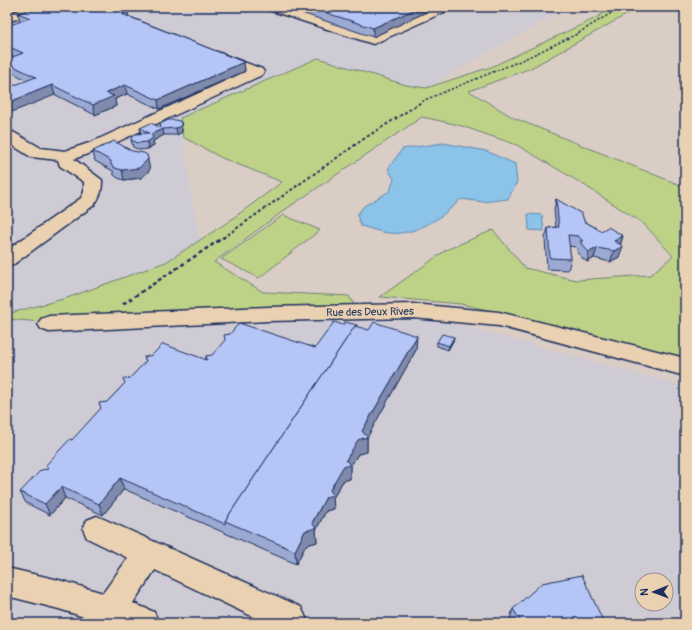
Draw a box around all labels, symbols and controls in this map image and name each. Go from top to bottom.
street label: Rue des Deux Rives [326,305,414,319]
north arrow [634,572,674,612]
text: N [638,588,651,596]

